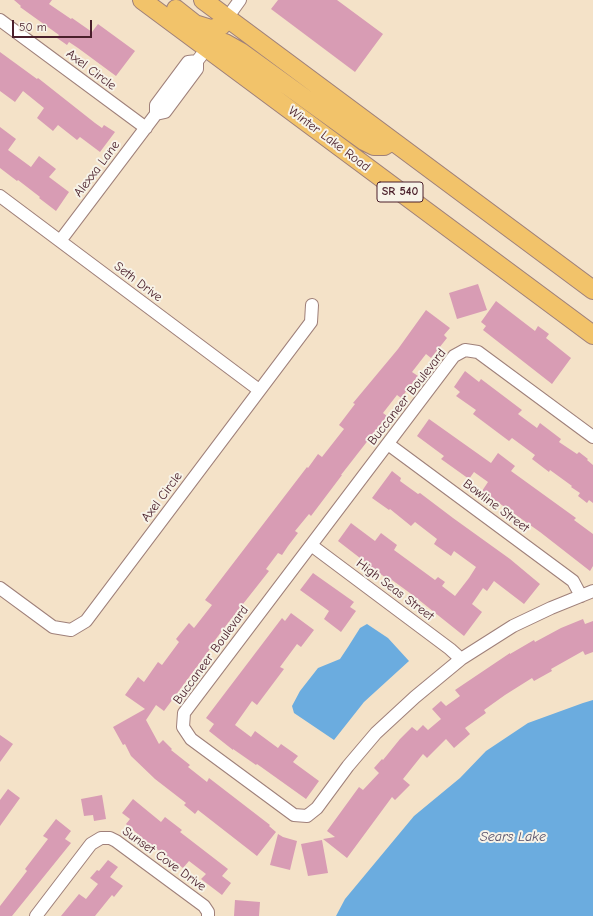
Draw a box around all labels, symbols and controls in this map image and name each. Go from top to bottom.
scale bar [14,12,94,38]
text: 50 m [19,20,47,34]
street label: Axel Circle [63,46,119,94]
street label: Winter Lake Road [285,103,373,175]
street label: Alexxa Lane [71,138,123,200]
road number: SR 540 [377,182,423,202]
street label: Seth Drive [111,259,165,305]
street label: Buccaneer Boulevard [364,346,450,448]
street label: Axel Circle [138,469,186,525]
street label: Bowline Street [460,476,532,536]
street label: High Seas Street [353,556,437,624]
street label: Buccaneer Boulevard [170,603,252,707]
street label: Sunset Cove Drive [119,823,209,895]
water label: Sears Lake [480,829,546,845]

